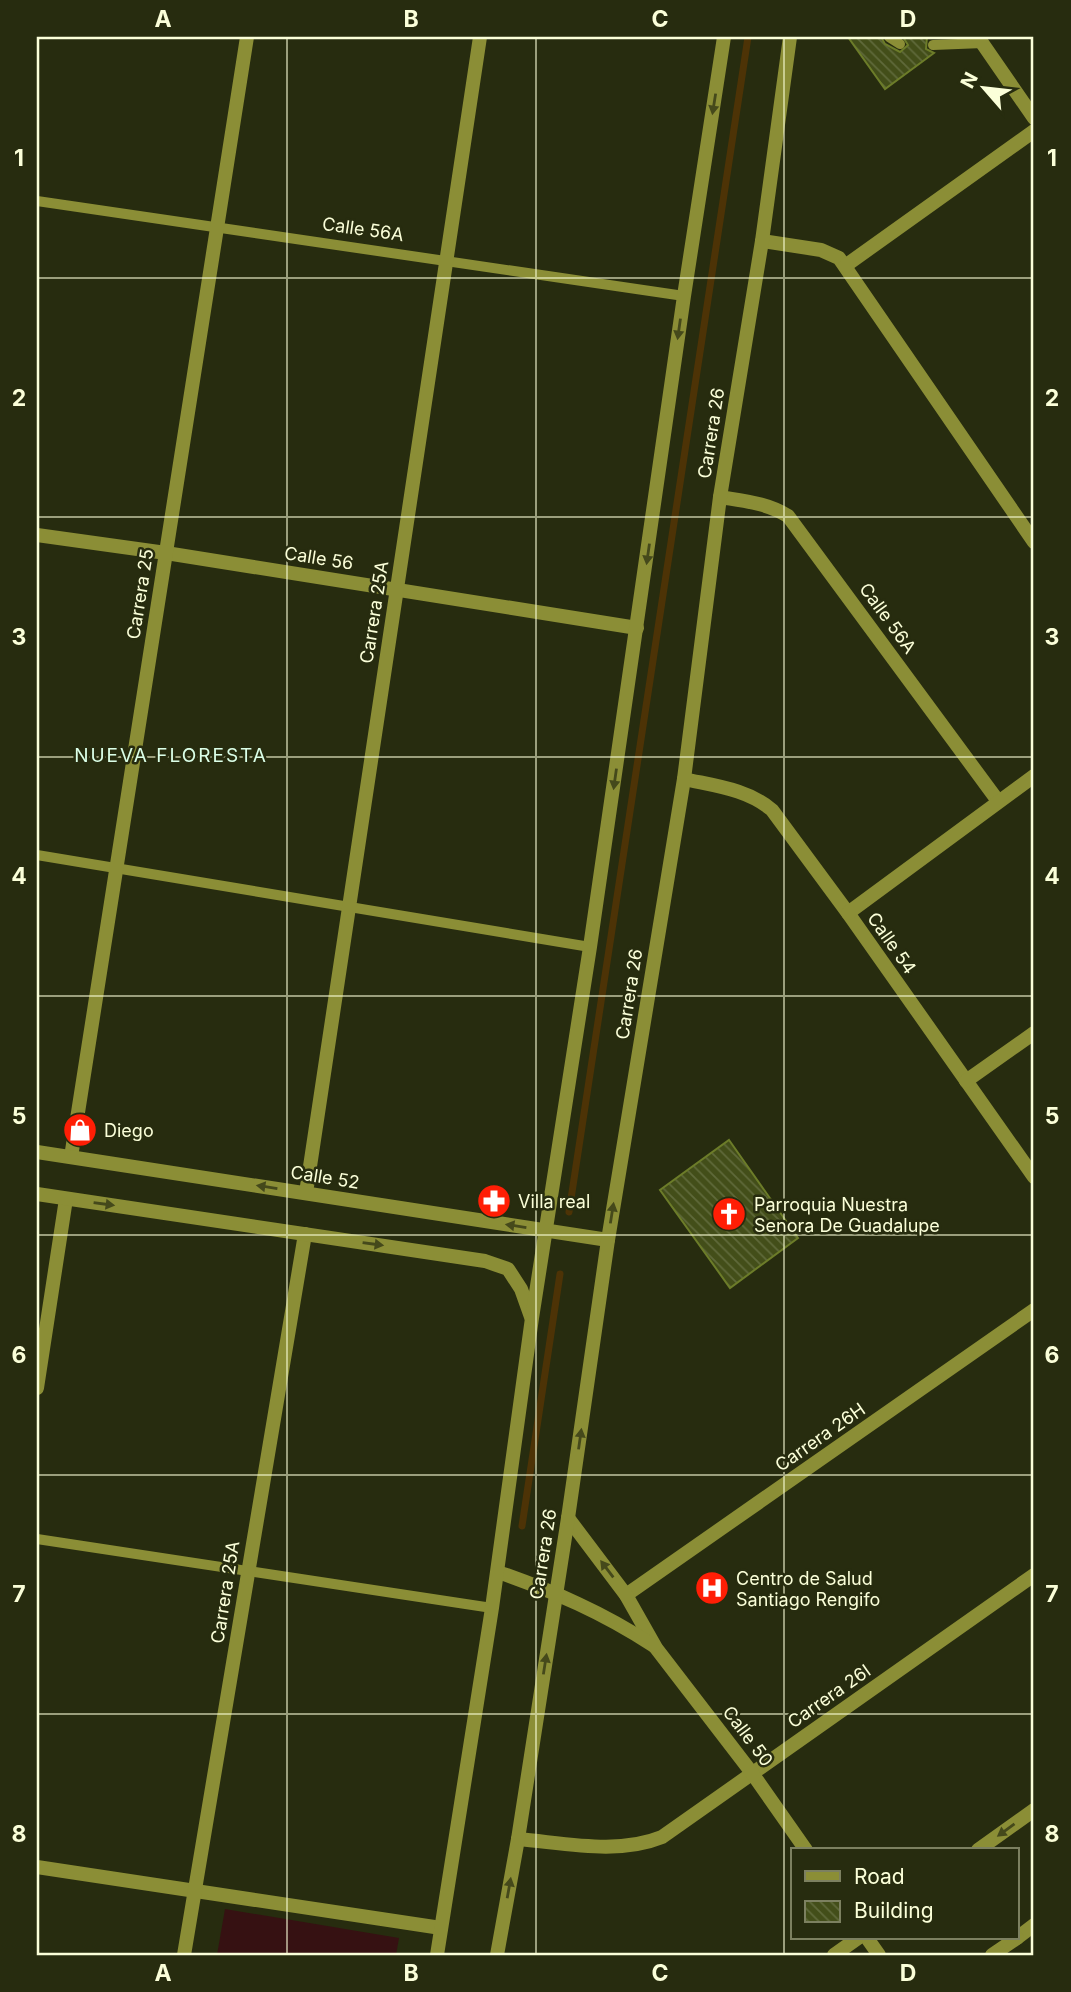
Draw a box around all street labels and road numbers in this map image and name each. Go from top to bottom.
street label: Calle 56A [321,213,405,245]
street label: Carrera 26 [693,386,729,480]
street label: Calle 56 [283,542,355,574]
street label: Carrera 25 [122,547,158,641]
street label: Carrera 25A [356,559,392,665]
street label: Calle 56A [855,579,921,657]
street label: Calle 54 [863,908,921,978]
street label: Carrera 26 [611,947,647,1041]
street label: Calle 52 [289,1161,361,1193]
street label: Carrera 26H [771,1398,869,1476]
street label: Carrera 26 [525,1507,561,1601]
street label: Carrera 25A [207,1539,243,1645]
street label: Carrera 26I [784,1660,874,1732]
street label: Calle 50 [719,1702,777,1770]

